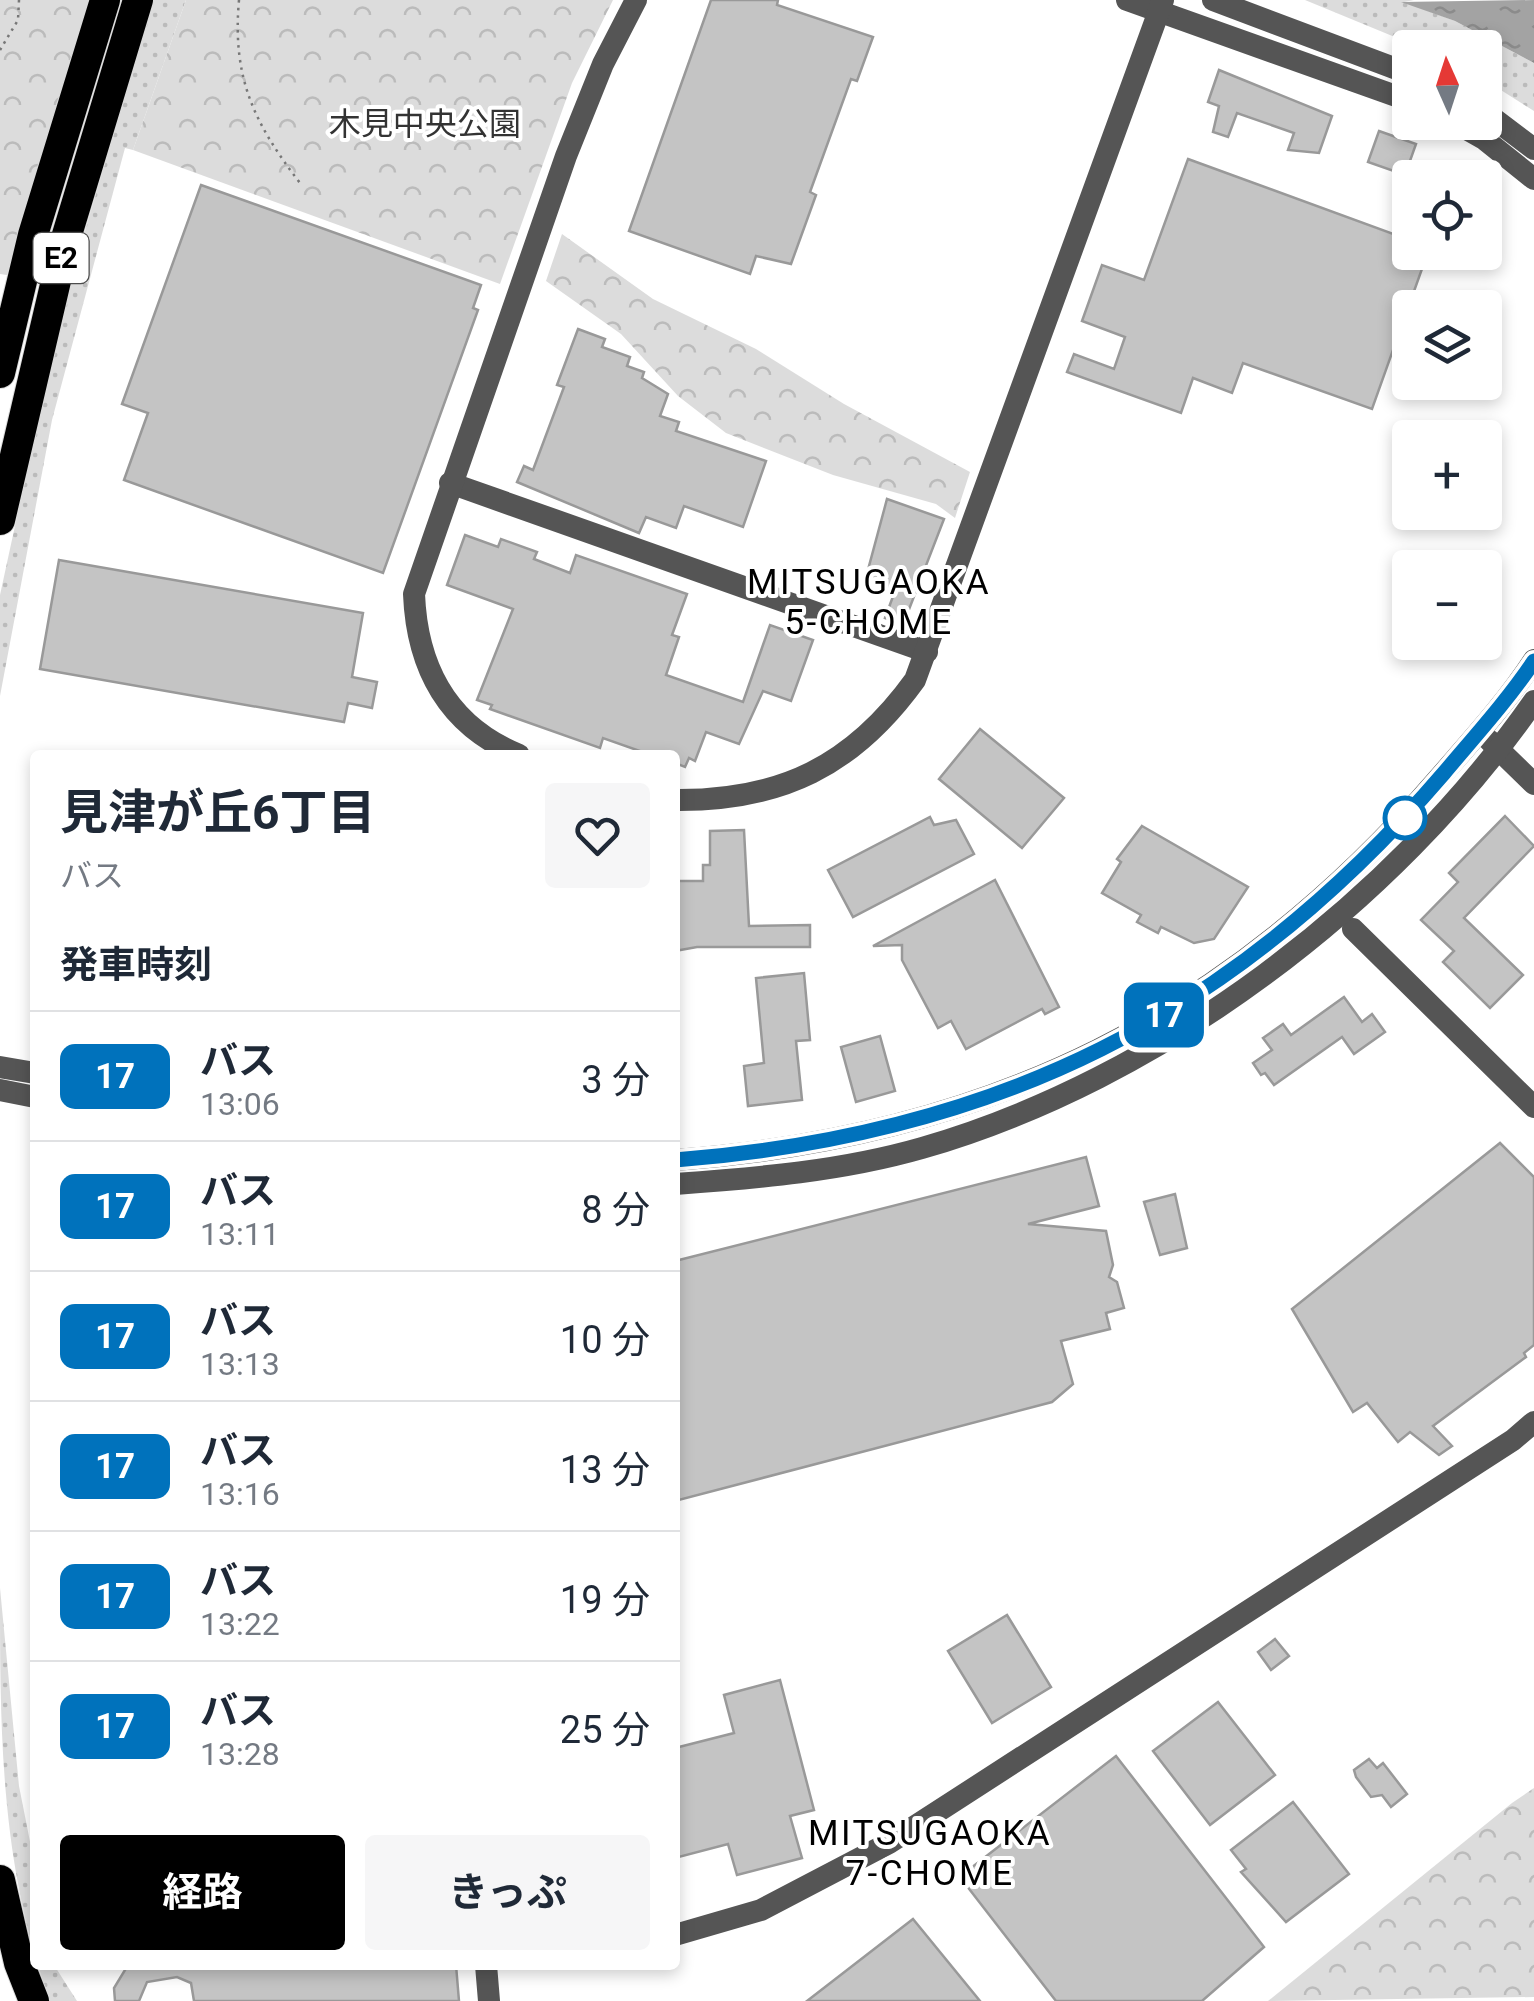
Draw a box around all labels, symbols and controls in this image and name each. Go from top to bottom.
north arrow [1392,30,1502,140]
map controls [1392,30,1502,660]
park label: 木見中央公園 [329,105,521,143]
button: locate [1392,160,1502,270]
road number: E2 [34,233,88,283]
button: layers [1392,290,1502,400]
button: + [1392,420,1502,530]
button: − [1392,550,1502,660]
district label: MITSUGAOKA 5-CHOME [747,562,991,643]
button: heart [545,783,650,888]
text: 見津が丘6丁目 [60,784,376,841]
unlabelled marker [1384,797,1426,839]
text: バス [60,857,124,895]
text: 発車時刻 [60,943,212,987]
line badge: 17 [1119,982,1209,1048]
text: 17 [1144,995,1184,1036]
text: バス [200,1039,276,1083]
text: 17 [95,1056,135,1097]
text: 3 分 [581,1058,650,1102]
text: 13:06 [200,1085,280,1123]
text: バス [200,1169,276,1213]
text: 17 [95,1186,135,1227]
text: 8 分 [581,1188,650,1232]
text: 13:11 [200,1215,280,1253]
text: バス [200,1299,276,1343]
text: 17 [95,1316,135,1357]
text: 10 分 [560,1318,650,1362]
text: 13:13 [200,1345,280,1383]
text: バス [200,1429,276,1473]
text: 17 [95,1446,135,1487]
text: 13 分 [560,1448,650,1492]
text: 13:16 [200,1475,280,1513]
text: バス [200,1559,276,1603]
text: 17 [95,1576,135,1617]
text: 19 分 [560,1578,650,1622]
text: 13:22 [200,1605,280,1643]
text: バス [200,1689,276,1733]
text: 17 [95,1706,135,1747]
text: 25 分 [560,1708,650,1752]
text: 13:28 [200,1735,280,1773]
district label: MITSUGAOKA 7-CHOME [808,1813,1052,1894]
button: 経路 [60,1835,345,1950]
button: きっぷ [365,1835,650,1950]

